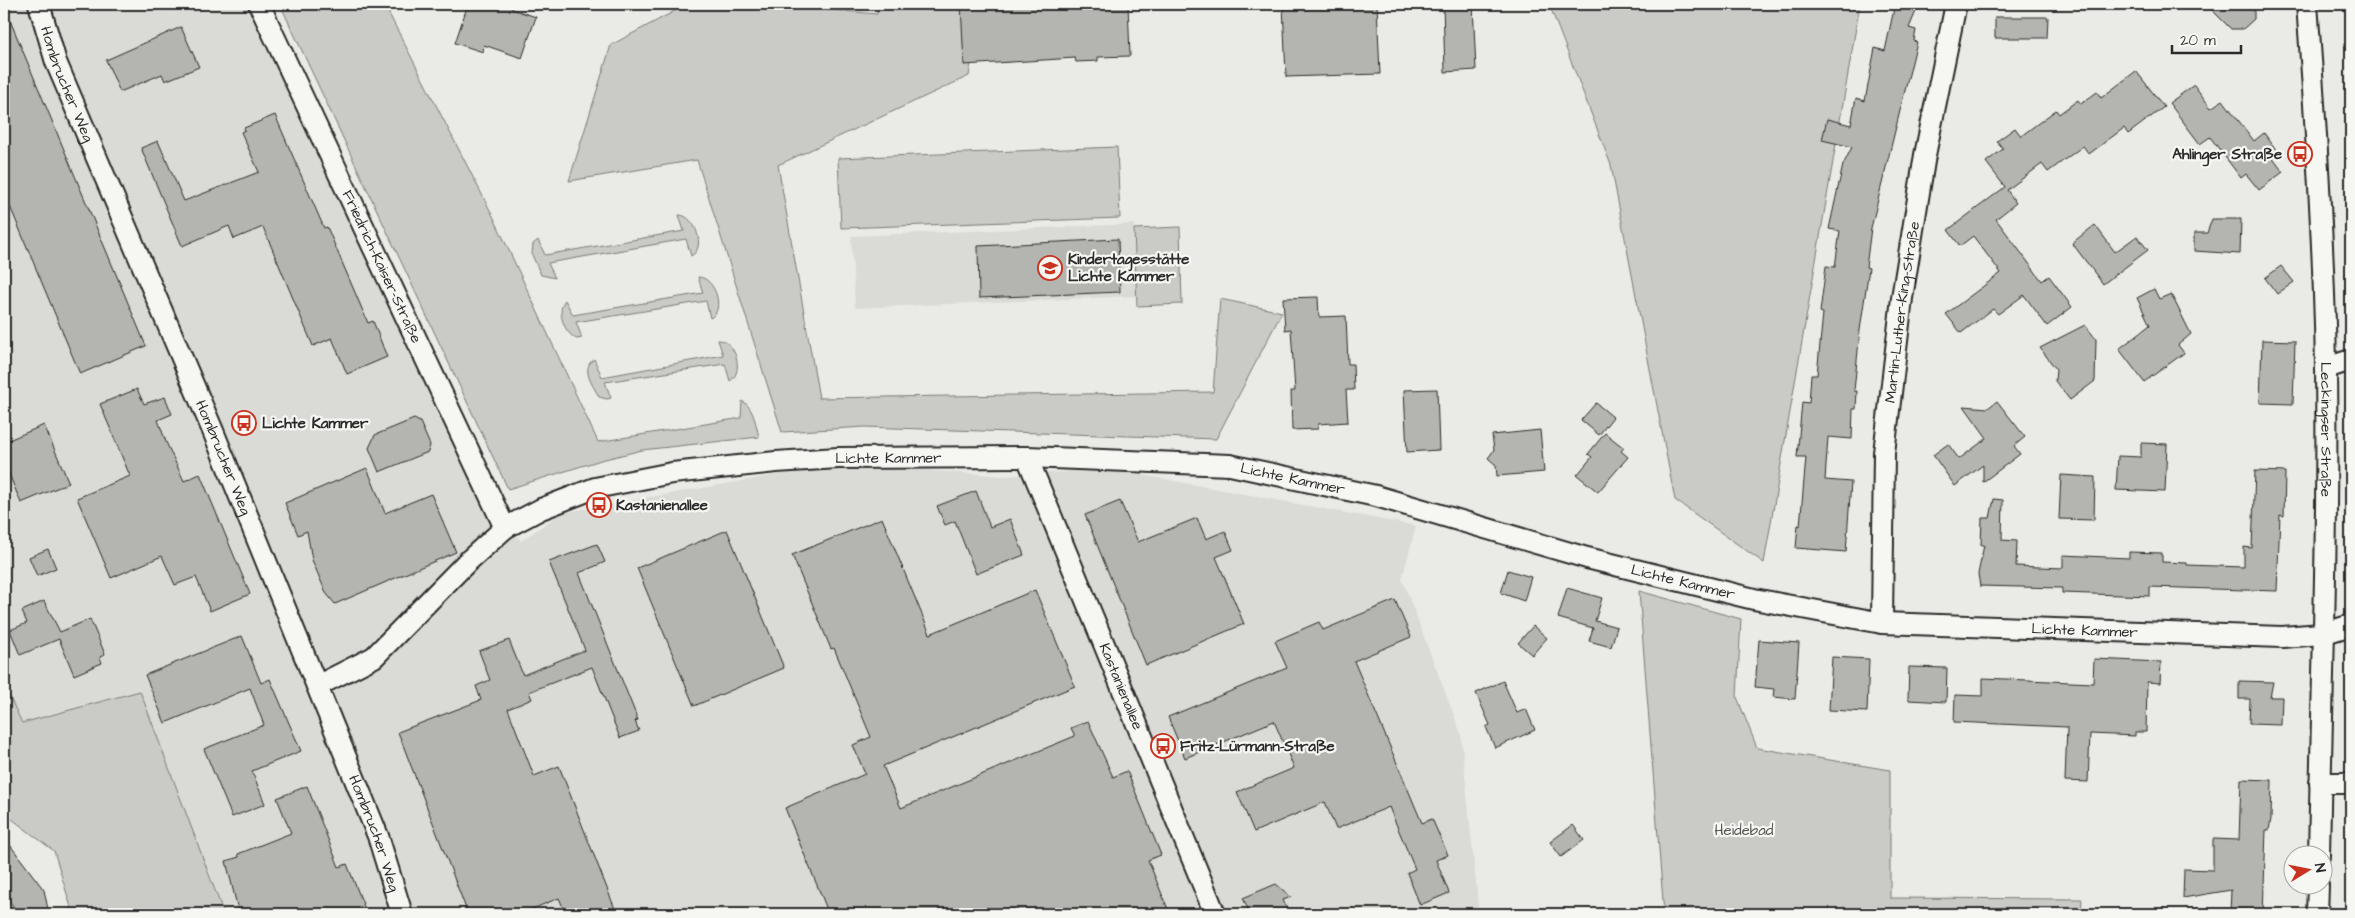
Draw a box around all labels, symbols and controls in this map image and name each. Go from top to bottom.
scale bar [2172,22,2241,54]
street label: Hombrucher Weg [36,24,99,146]
text: 20 m [2180,30,2216,51]
bus stop icon: Ahlinger Straße [2287,141,2313,167]
place label: Ahlinger Straße [2172,144,2282,167]
street label: Friedrich-Kaiser-Straße [337,186,427,347]
street label: Martin-Luther-King-Straße [1879,220,1925,404]
place label: Kindertagesstätte Lichte Kammer [1068,249,1189,287]
school or university icon: Kindertagesstätte Lichte Kammer [1037,255,1063,281]
street label: Leckingser Straße [2315,362,2337,497]
street label: Hombrucher Weg [190,397,257,519]
bus stop icon: Lichte Kammer [231,410,257,436]
place label: Lichte Kammer [262,413,369,434]
street label: Lichte Kammer [835,447,942,469]
street label: Lichte Kammer [1239,457,1347,500]
bus stop icon: Kastanienallee [586,492,612,518]
place label: Kastanienallee [616,495,708,516]
street label: Lichte Kammer [1629,559,1737,604]
street label: Lichte Kammer [2031,618,2138,642]
street label: Kastanienallee [1094,640,1149,733]
bus stop icon: Fritz-Lürmann-Straße [1150,733,1176,759]
place label: Fritz-Lürmann-Straße [1180,736,1335,757]
street label: Hombrucher Weg [344,772,405,895]
park label: Heidebad [1714,820,1774,841]
north arrow [2282,846,2332,896]
text: N [2309,862,2330,874]

